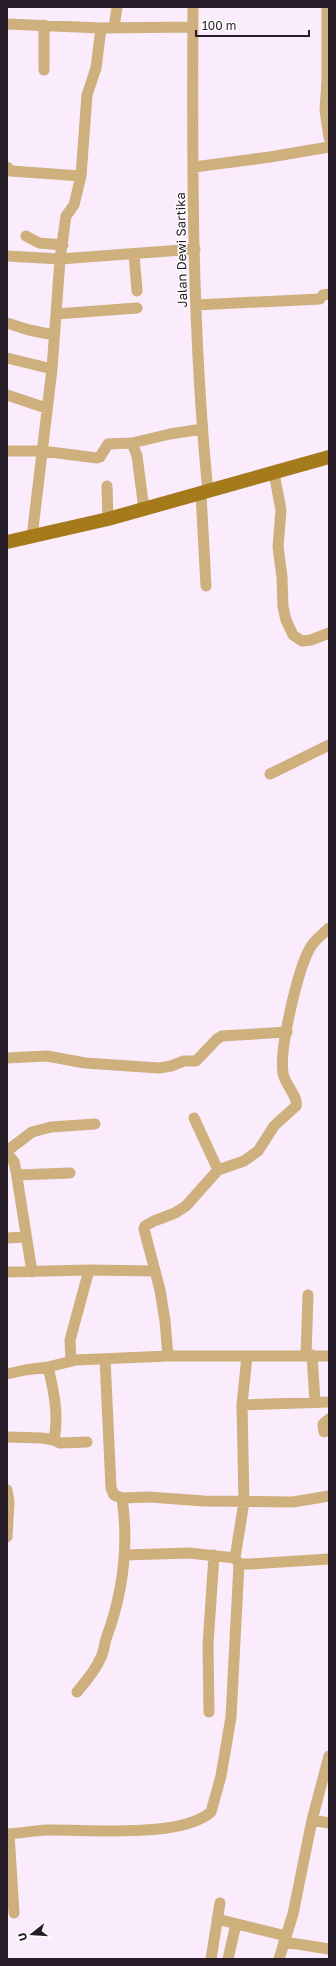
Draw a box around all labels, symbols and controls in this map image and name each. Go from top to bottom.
scale bar [196,12,309,38]
text: 100 m [202,18,236,33]
street label: Jalan Dewi Sartika [172,192,190,308]
north arrow [12,1914,52,1954]
text: U [15,1931,29,1943]

